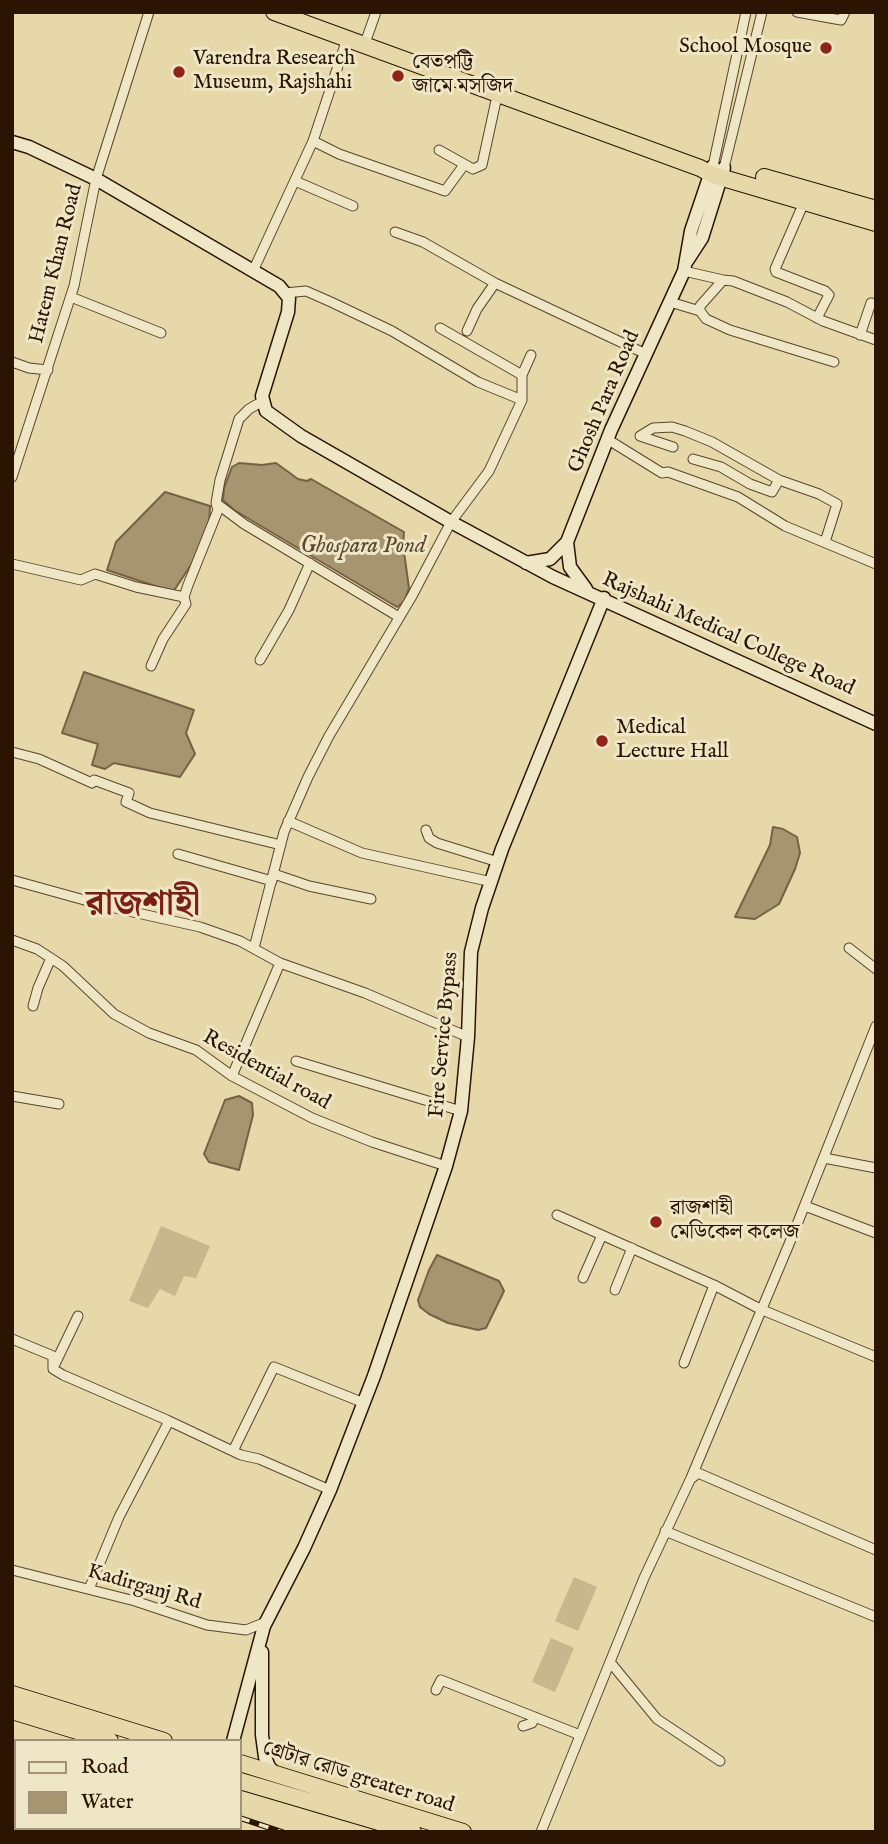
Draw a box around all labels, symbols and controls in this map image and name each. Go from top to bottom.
place label: School Mosque [679,35,812,61]
marker: School Mosque [818,40,834,56]
place label: Varendra Research Museum, Rajshahi [193,47,355,97]
place label: বেতপট্টি জামে মসজিদ [412,51,513,101]
marker: Varendra Research Museum, Rajshahi [171,64,187,80]
marker: বেতপট্টি জামে মসজিদ [390,68,406,84]
street label: Hatem Khan Road [25,182,89,346]
street label: Ghosh Para Road [564,327,646,477]
water label: Ghospara Pond [300,533,426,561]
street label: Rajshahi Medical College Road [598,568,858,702]
place label: Medical Lecture Hall [616,716,728,766]
marker: Medical Lecture Hall [594,733,610,749]
district label: রাজশাহী [86,886,200,928]
street label: Fire Service Bypass [425,951,465,1119]
street label: Residential road [198,1026,334,1116]
place label: রাজশাহী মেডিকেল কলেজ [670,1197,800,1247]
marker: রাজশাহী মেডিকেল কলেজ [648,1214,664,1230]
street label: Kadirganj Rd [84,1560,204,1616]
street label: গ্রেটার রোড greater road [259,1737,457,1819]
legend [14,1739,242,1830]
text: Road [81,1754,128,1781]
text: Water [81,1789,133,1816]

